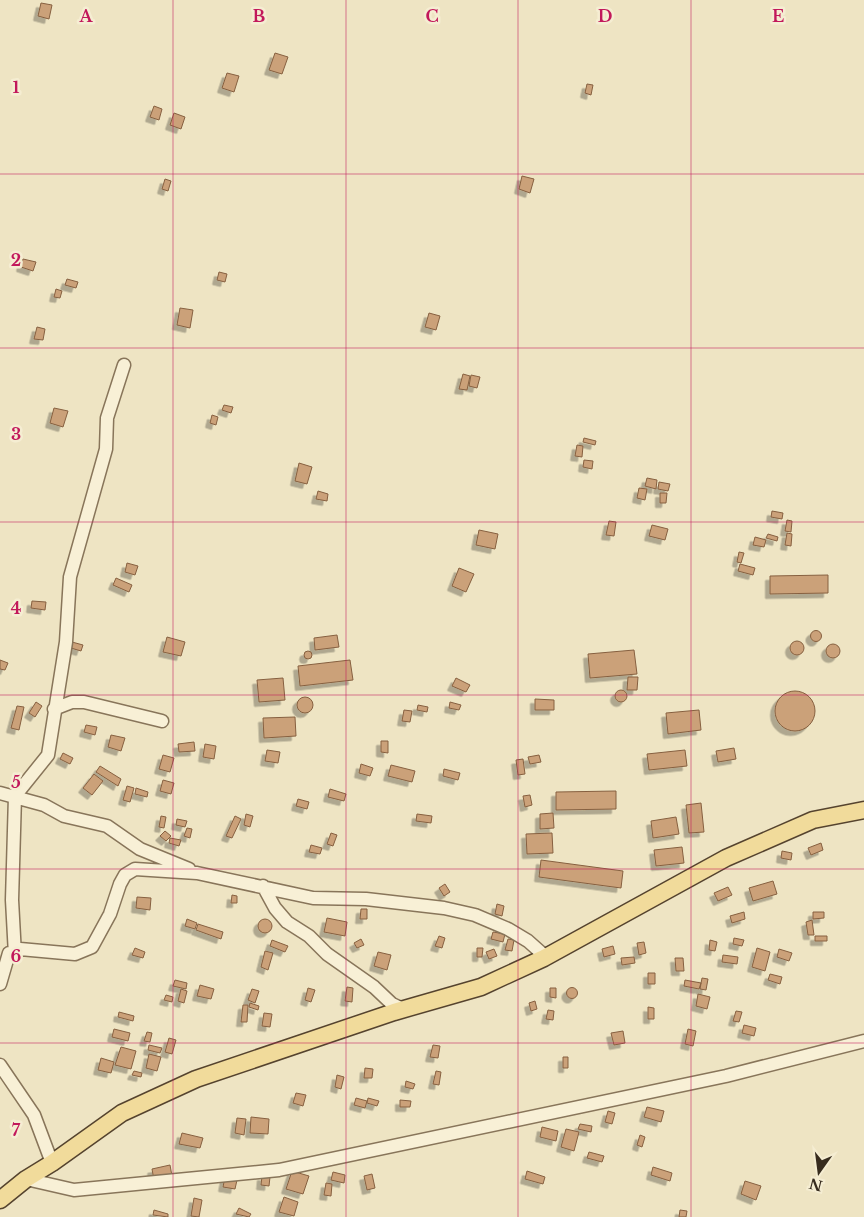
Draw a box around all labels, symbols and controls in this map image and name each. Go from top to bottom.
text: A [79,6,94,26]
text: B [253,6,266,26]
text: C [425,6,439,26]
text: D [598,6,612,26]
text: E [772,6,784,26]
text: 1 [13,77,20,97]
text: 2 [11,250,21,270]
text: 3 [11,424,21,444]
text: 4 [11,598,21,618]
text: 5 [11,772,21,792]
text: 6 [11,946,22,966]
text: 7 [12,1120,21,1140]
north arrow [794,1147,844,1197]
text: N [807,1174,824,1195]

